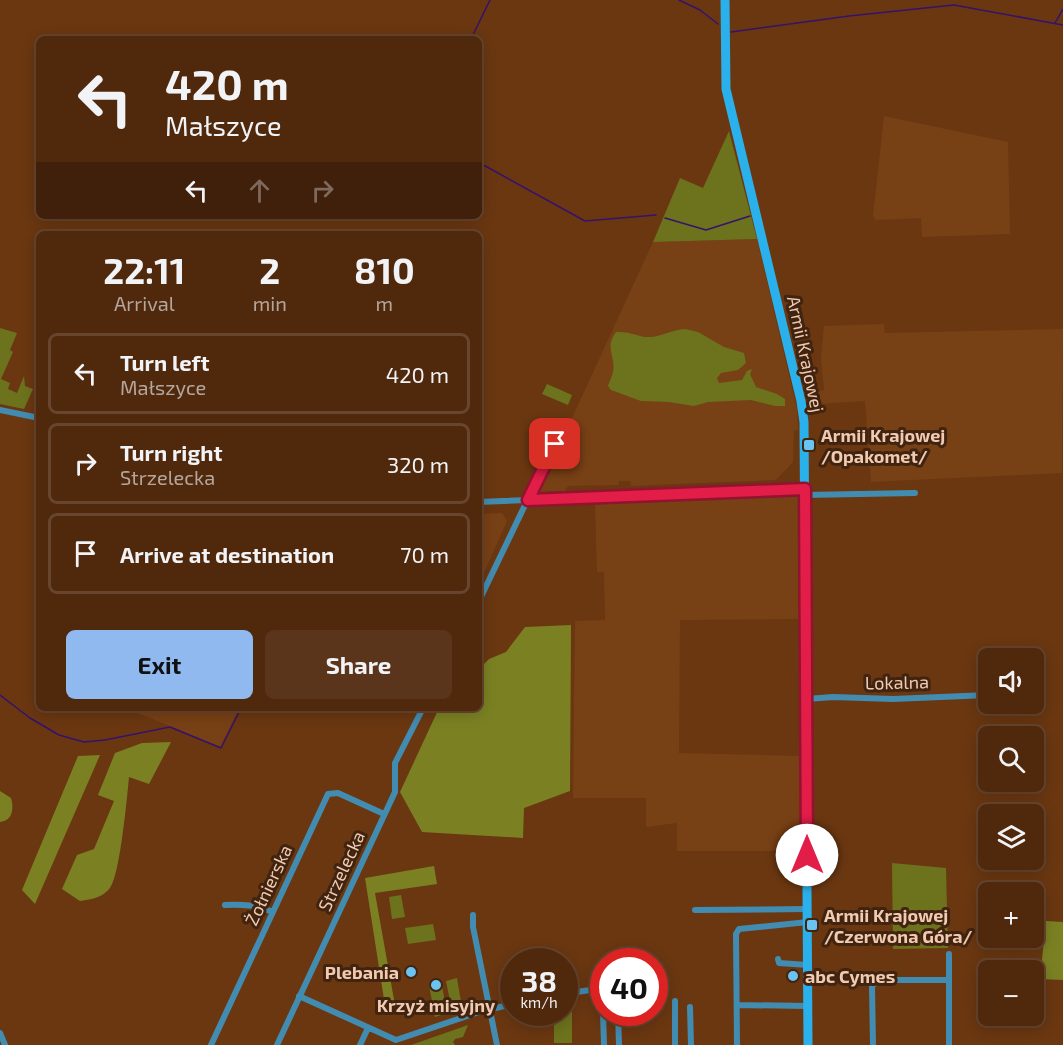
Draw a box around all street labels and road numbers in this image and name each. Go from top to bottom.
street label: Armii Krajowej [783,294,829,414]
street label: Lokalna [865,670,929,694]
street label: Strzelecka [313,827,369,915]
street label: Żołnierska [240,841,296,929]

